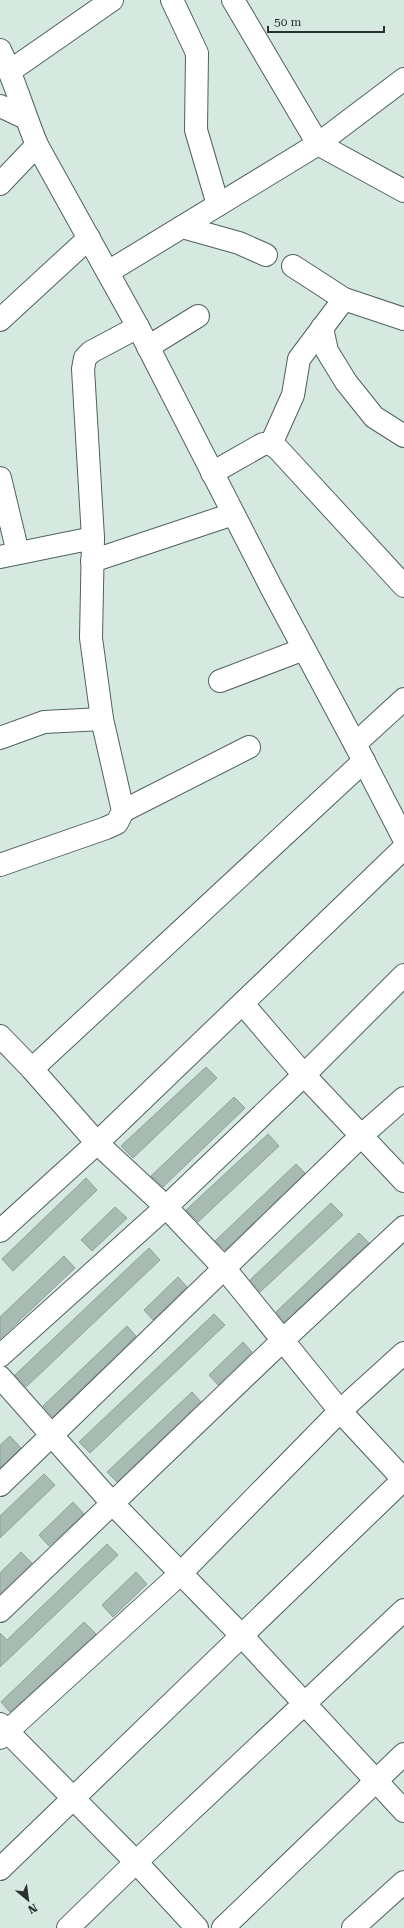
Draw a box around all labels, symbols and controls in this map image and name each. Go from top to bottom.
scale bar [268,8,384,34]
text: 50 m [274,15,301,29]
north arrow [8,1880,48,1920]
text: N [25,1901,39,1916]

